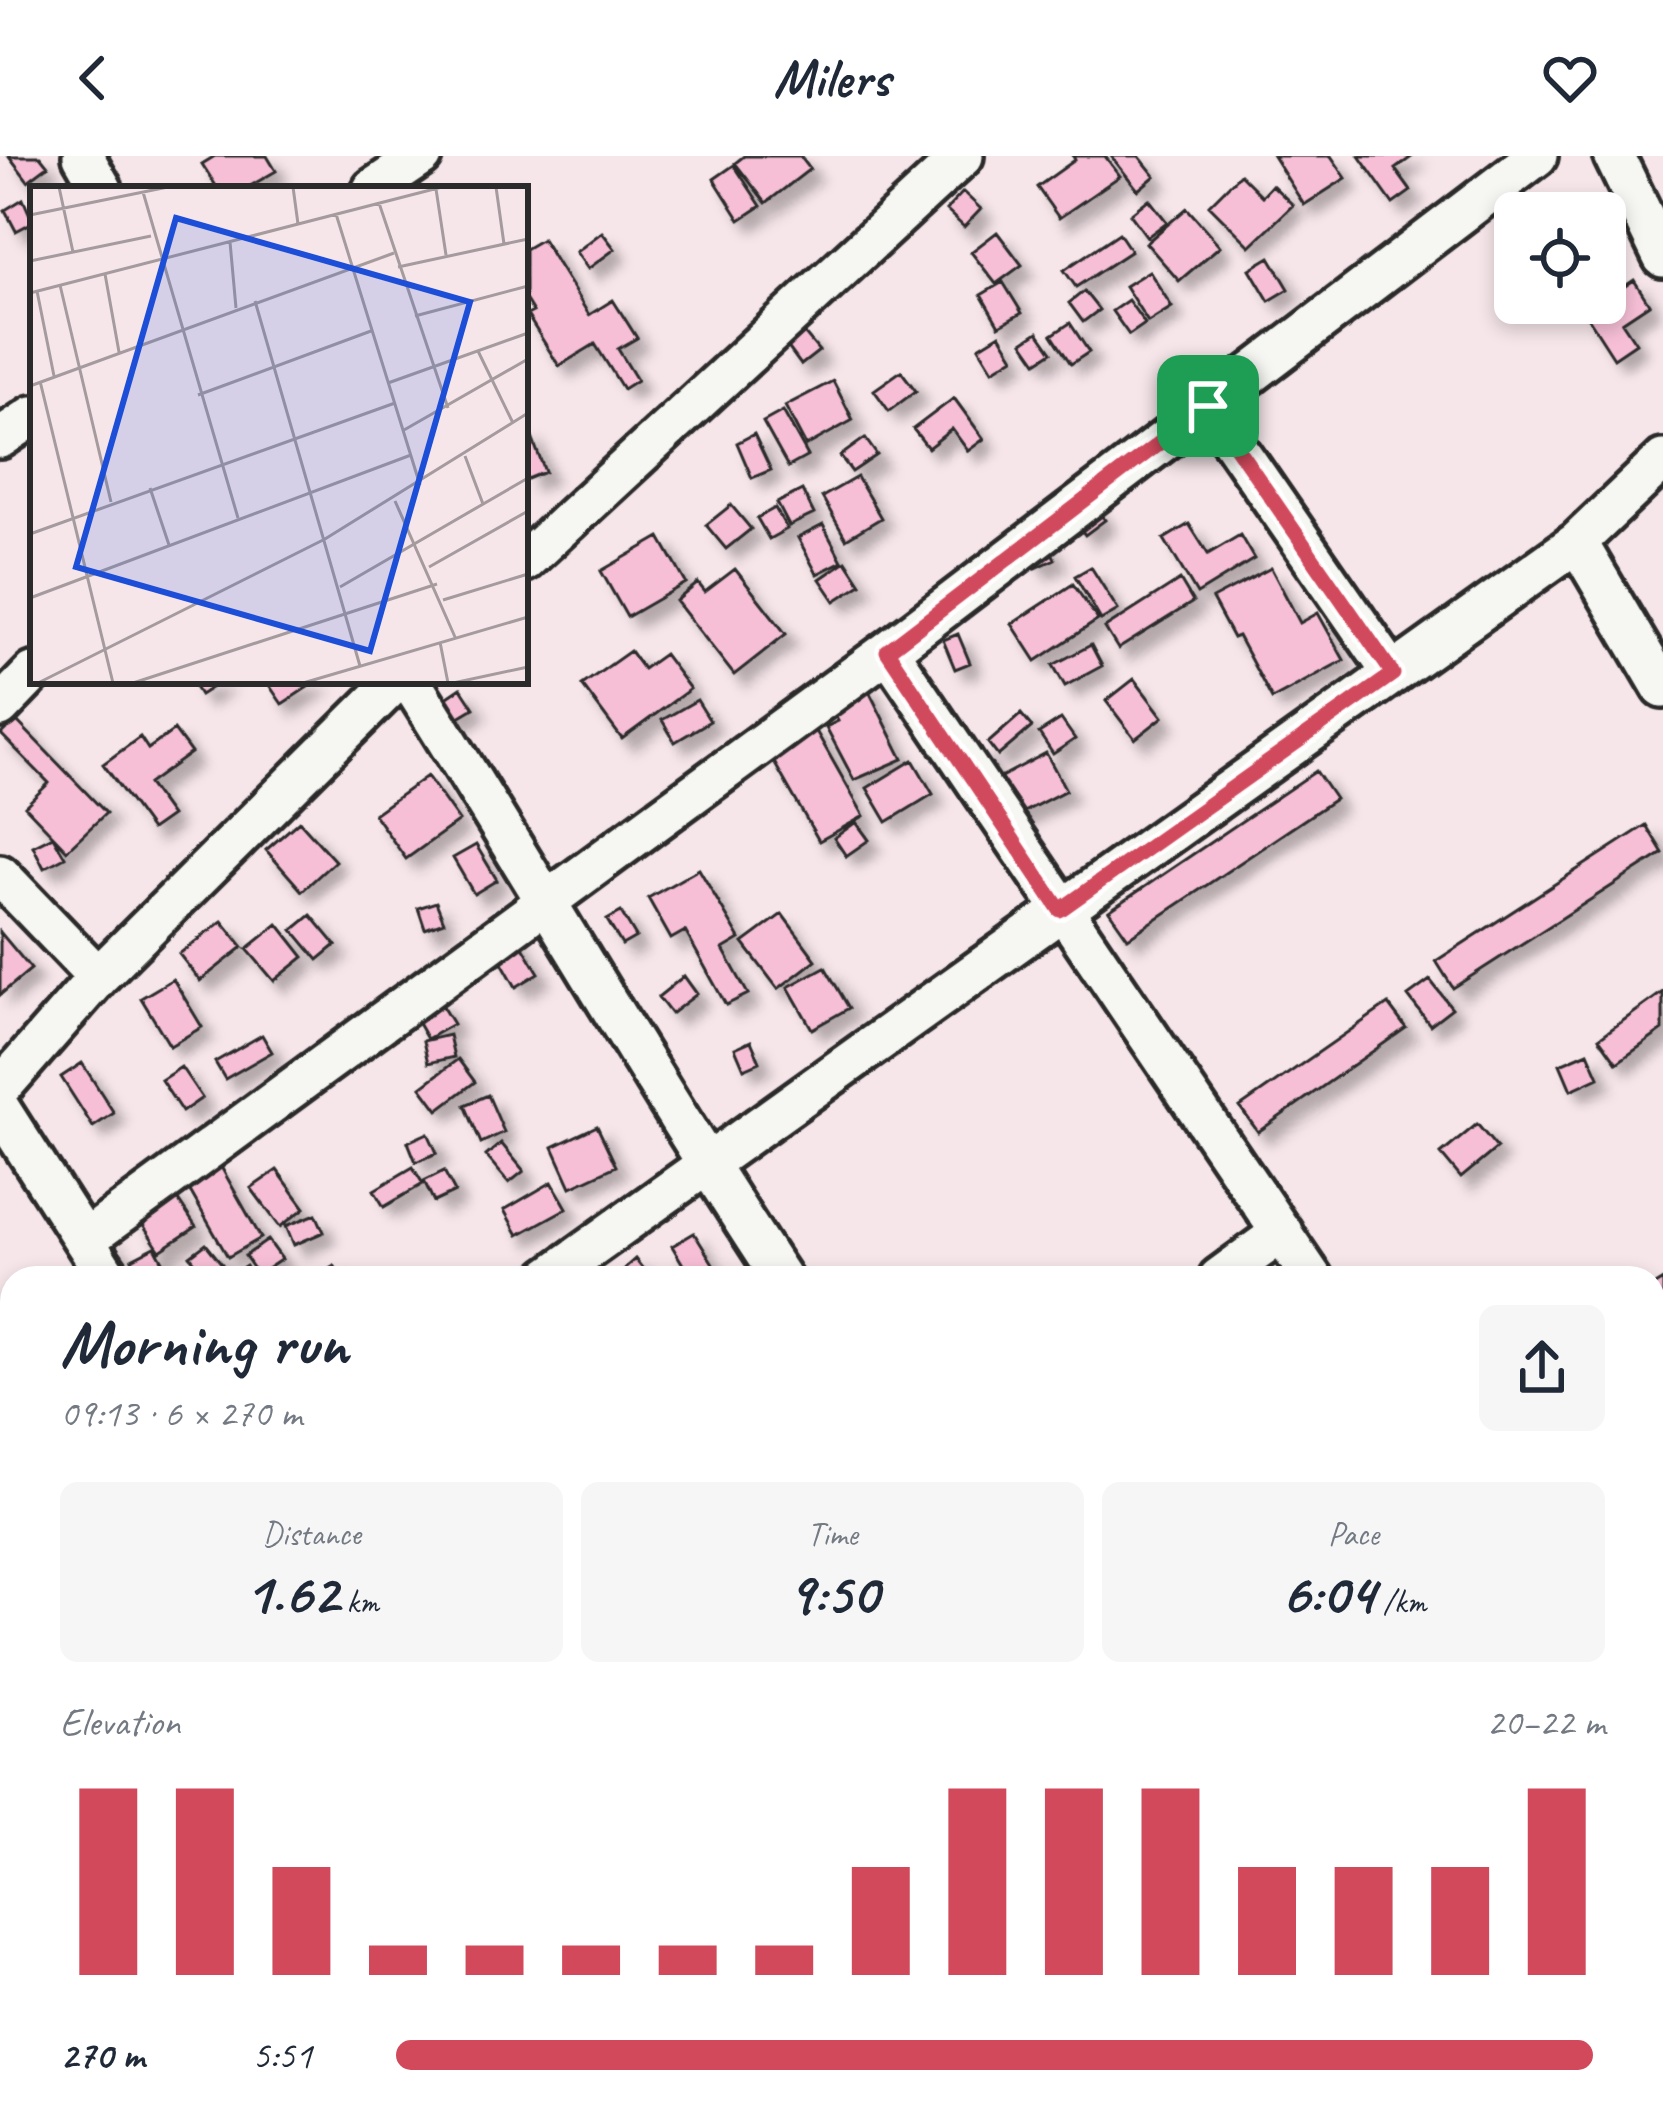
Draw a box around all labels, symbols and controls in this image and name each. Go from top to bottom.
text: Milers [773,44,890,112]
icon: back [60,45,126,111]
icon: heart [1537,45,1603,111]
inset map [30,186,528,684]
map controls [1494,192,1626,324]
button: locate [1494,192,1626,324]
pin [1157,355,1259,457]
icon: arrive [1175,373,1241,439]
text: Morning run [60,1302,348,1385]
button: share [1479,1305,1605,1431]
text: 09:13 · 6 × 270 m [60,1389,302,1438]
text: Distance [262,1513,361,1555]
text: Time [807,1513,858,1555]
text: Pace [1328,1513,1379,1555]
text: 1.62 [244,1555,338,1631]
text: 9:50 [787,1555,878,1631]
text: 6:04 [1281,1555,1375,1631]
text: km [338,1581,379,1623]
text: /km [1375,1581,1426,1623]
text: Elevation [60,1698,180,1747]
text: 20–22 m [1486,1698,1605,1747]
text: 270 m [60,2031,144,2080]
text: 5:51 [252,2031,312,2080]

